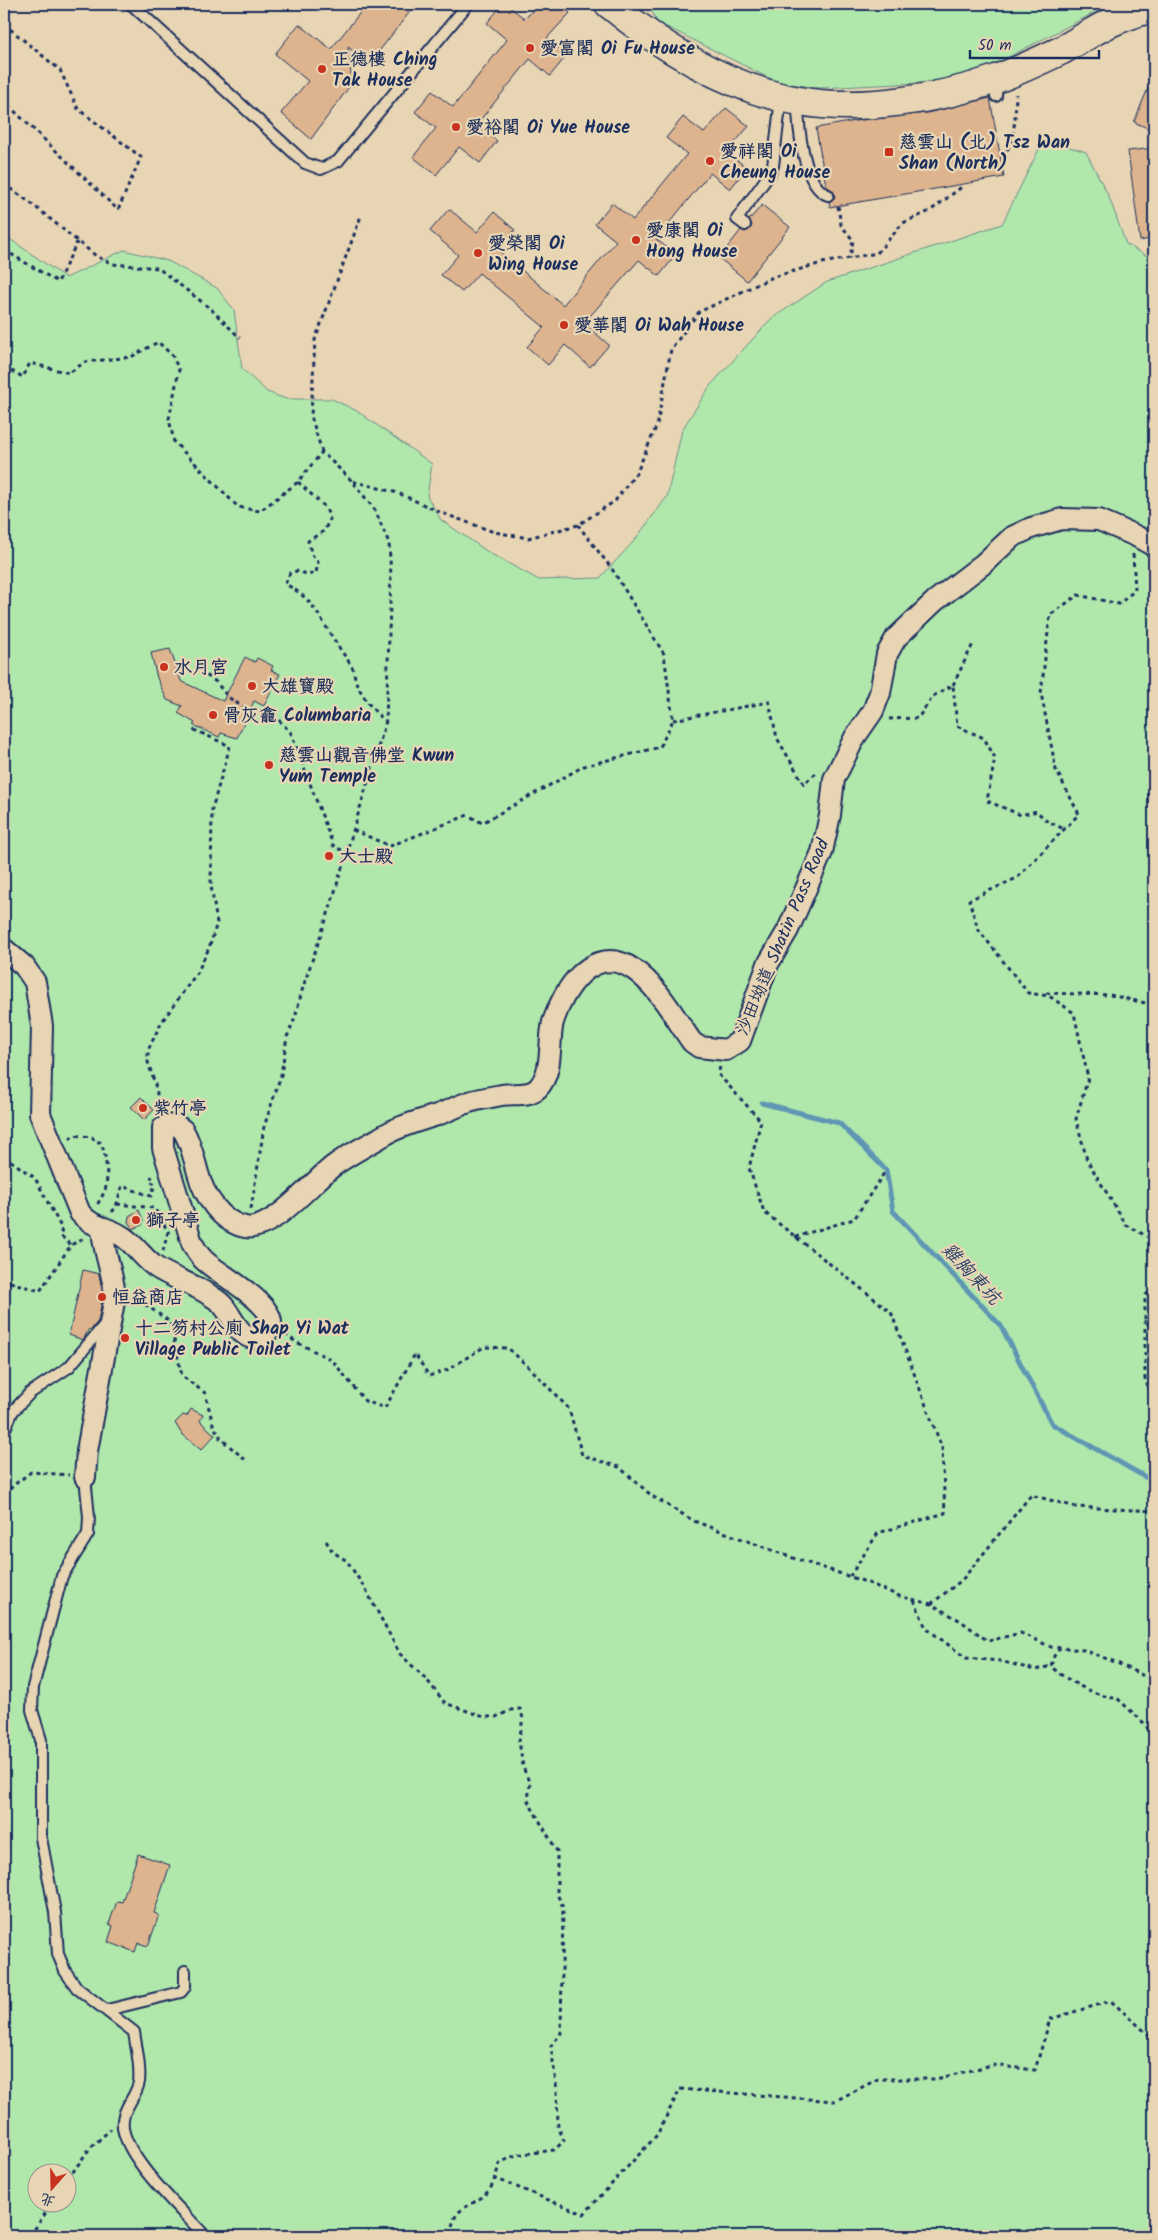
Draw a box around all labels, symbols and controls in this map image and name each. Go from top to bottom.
scale bar [970,28,1099,60]
text: 50 m [978,34,1012,58]
place label: 愛富閣 Oi Fu House [540,35,695,64]
marker: 愛富閣 Oi Fu House [524,42,536,54]
place label: 正德樓 Ching Tak House [332,46,437,96]
marker: 正德樓 Ching Tak House [316,63,328,75]
place label: 愛裕閣 Oi Yue House [466,114,630,143]
marker: 愛裕閣 Oi Yue House [450,121,462,133]
place label: 慈雲山 (北) Tsz Wan Shan (North) [899,129,1070,179]
place label: 愛祥閣 Oi Cheung House [720,138,830,188]
marker: 慈雲山 (北) Tsz Wan Shan (North) [883,146,895,158]
marker: 愛祥閣 Oi Cheung House [704,155,716,167]
place label: 愛康閣 Oi Hong House [646,217,738,267]
place label: 愛榮閣 Oi Wing House [488,230,578,280]
marker: 愛康閣 Oi Hong House [630,234,642,246]
marker: 愛榮閣 Oi Wing House [472,247,484,259]
place label: 愛華閣 Oi Wah House [574,312,744,341]
marker: 愛華閣 Oi Wah House [558,319,570,331]
place label: 水月宮 [174,654,228,683]
marker: 水月宮 [158,661,170,673]
place label: 大雄寶殿 [262,673,334,702]
marker: 大雄寶殿 [246,680,258,692]
place label: 骨灰龕 Columbaria [223,702,371,731]
marker: 骨灰龕 Columbaria [207,709,219,721]
place label: 慈雲山觀音佛堂 Kwun Yum Temple [279,742,454,792]
marker: 慈雲山觀音佛堂 Kwun Yum Temple [263,759,275,771]
street label: 沙田坳道 Shatin Pass Road [729,834,838,1041]
place label: 大士殿 [339,843,393,872]
marker: 大士殿 [323,850,335,862]
place label: 紫竹亭 [153,1095,207,1124]
marker: 紫竹亭 [137,1102,149,1114]
place label: 獅子亭 [146,1207,200,1236]
marker: 獅子亭 [130,1214,142,1226]
water label: 雞胸東坑 [934,1236,1009,1314]
place label: 恒益商店 [112,1284,184,1313]
marker: 恒益商店 [96,1291,108,1303]
place label: 十二笏村公廁 Shap Yi Wat Village Public Toilet [135,1315,350,1365]
marker: 十二笏村公廁 Shap Yi Wat Village Public Toilet [119,1332,131,1344]
north arrow [28,2162,78,2212]
text: 北 [38,2187,58,2212]

